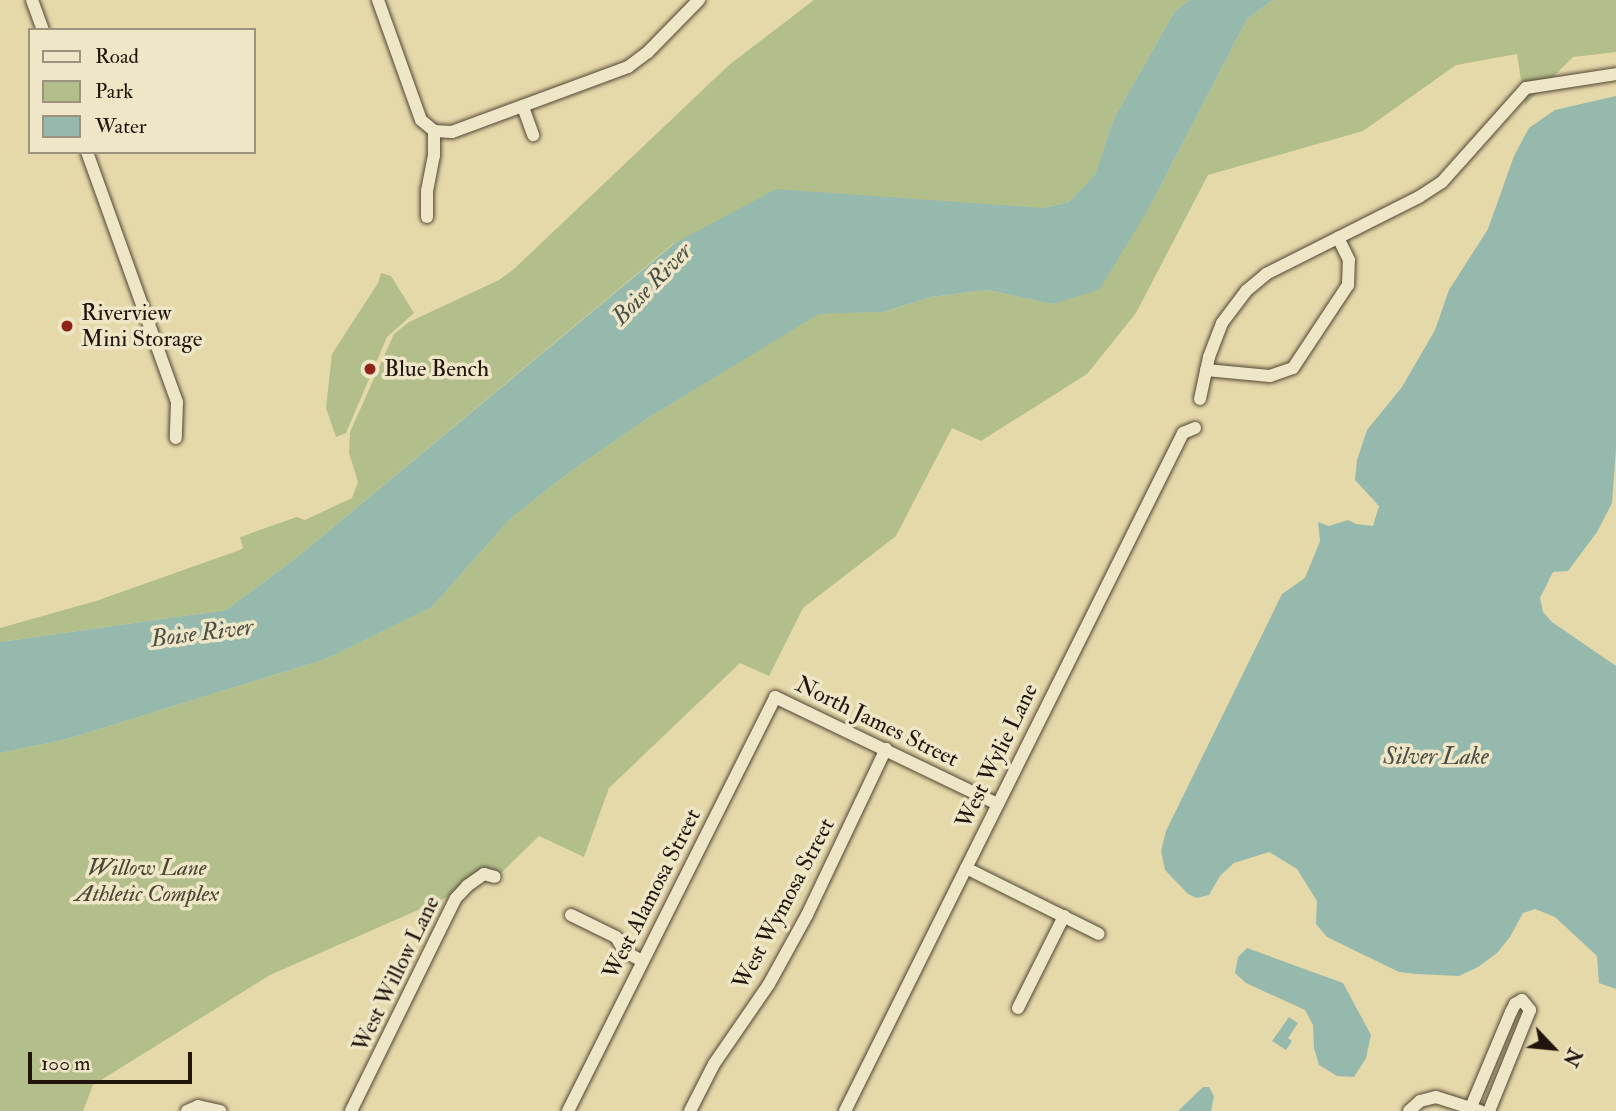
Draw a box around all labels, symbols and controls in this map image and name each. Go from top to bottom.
legend [28,28,256,154]
text: Road [95,43,139,70]
text: Park [95,78,133,105]
text: Water [95,113,147,140]
water label: Boise River [606,237,698,331]
place label: Riverview Mini Storage [81,299,202,353]
marker: Riverview Mini Storage [59,318,75,334]
place label: Blue Bench [384,355,489,383]
marker: Blue Bench [362,361,378,377]
water label: Boise River [149,612,255,654]
street label: North James Street [791,671,963,773]
street label: West Wylie Lane [950,679,1044,833]
water label: Silver Lake [1383,743,1489,771]
street label: West Alamosa Street [597,804,707,984]
street label: West Wymosa Street [727,814,841,994]
park label: Willow Lane Athletic Complex [75,854,219,908]
street label: West Willow Lane [346,892,446,1056]
north arrow [1518,1013,1588,1083]
scale bar [32,1038,196,1082]
text: N [1557,1044,1586,1070]
text: 100 m [41,1050,91,1077]

